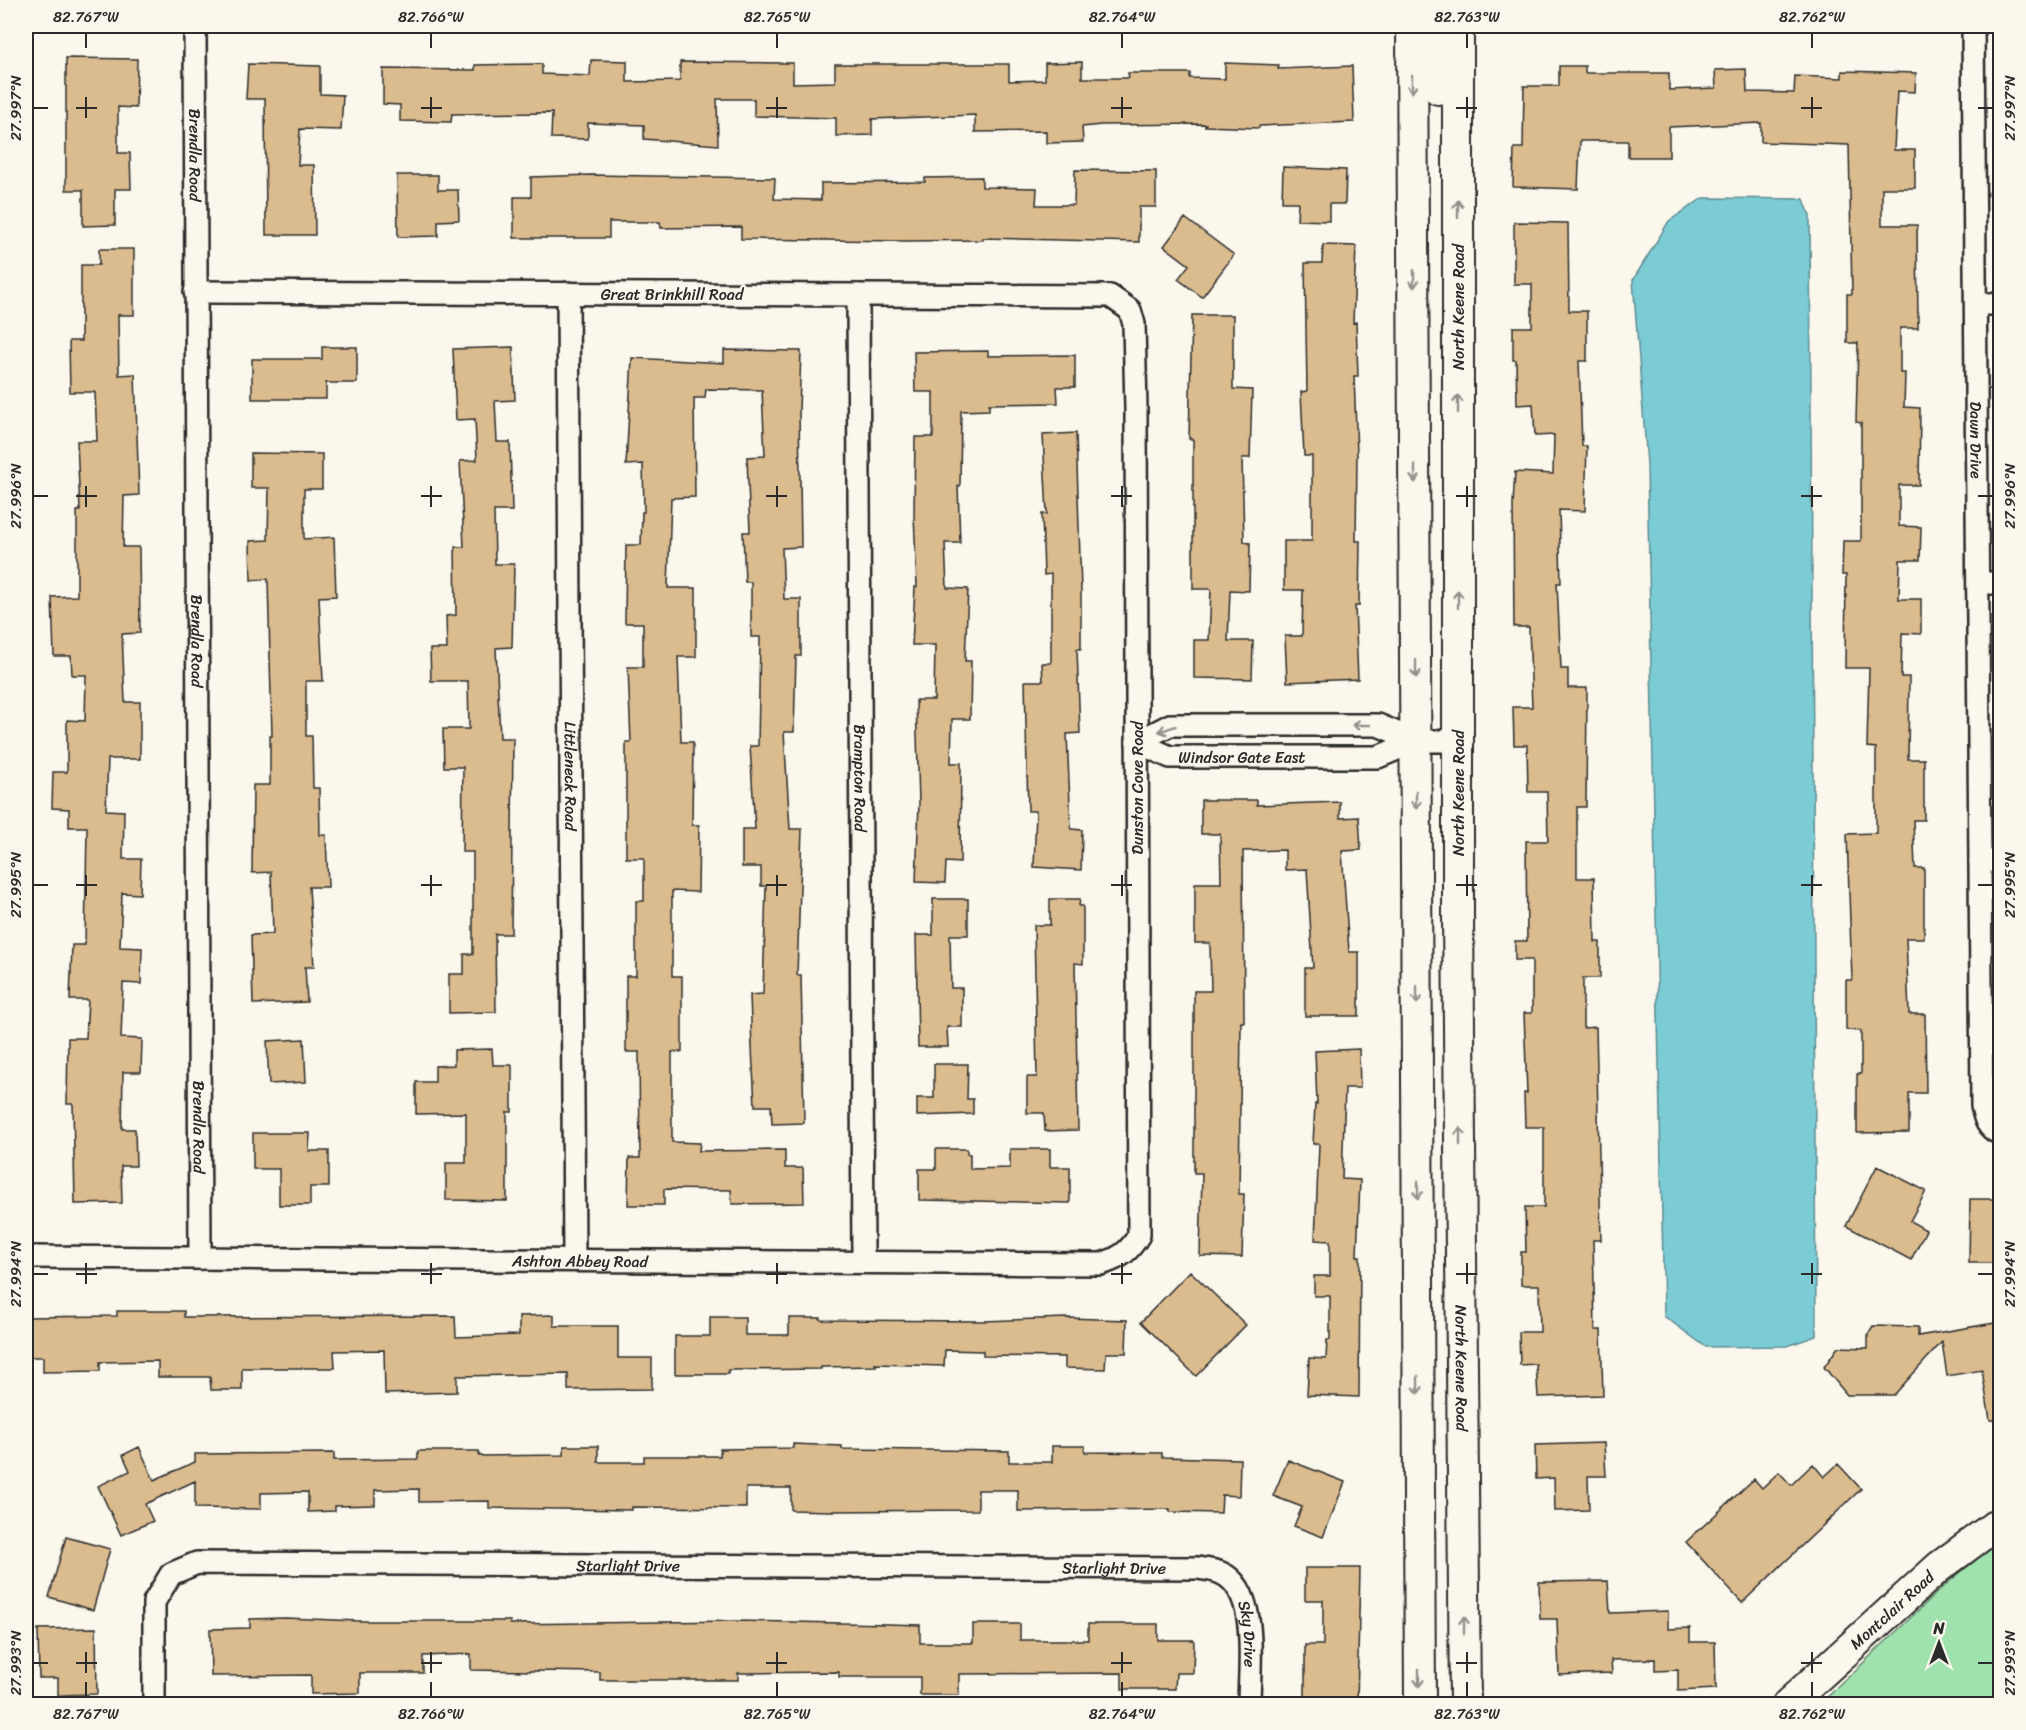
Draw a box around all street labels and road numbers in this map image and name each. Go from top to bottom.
street label: Brendla Road [181,109,210,203]
street label: North Keene Road [1444,242,1473,370]
street label: Great Brinkhill Road [601,280,745,309]
street label: Dawn Drive [1962,401,1991,479]
street label: Brendla Road [183,594,212,689]
street label: Dunston Cove Road [1123,720,1152,855]
street label: Littleneck Road [556,721,586,832]
street label: Brampton Road [846,724,875,833]
street label: North Keene Road [1444,728,1473,856]
street label: Windsor Gate East [1178,743,1305,772]
street label: Brendla Road [185,1080,214,1175]
street label: Ashton Abbey Road [511,1246,650,1276]
street label: North Keene Road [1447,1305,1477,1433]
street label: Starlight Drive [576,1550,680,1580]
street label: Starlight Drive [1062,1553,1166,1582]
street label: Montclair Road [1842,1562,1942,1657]
street label: Sky Drive [1230,1597,1265,1668]

